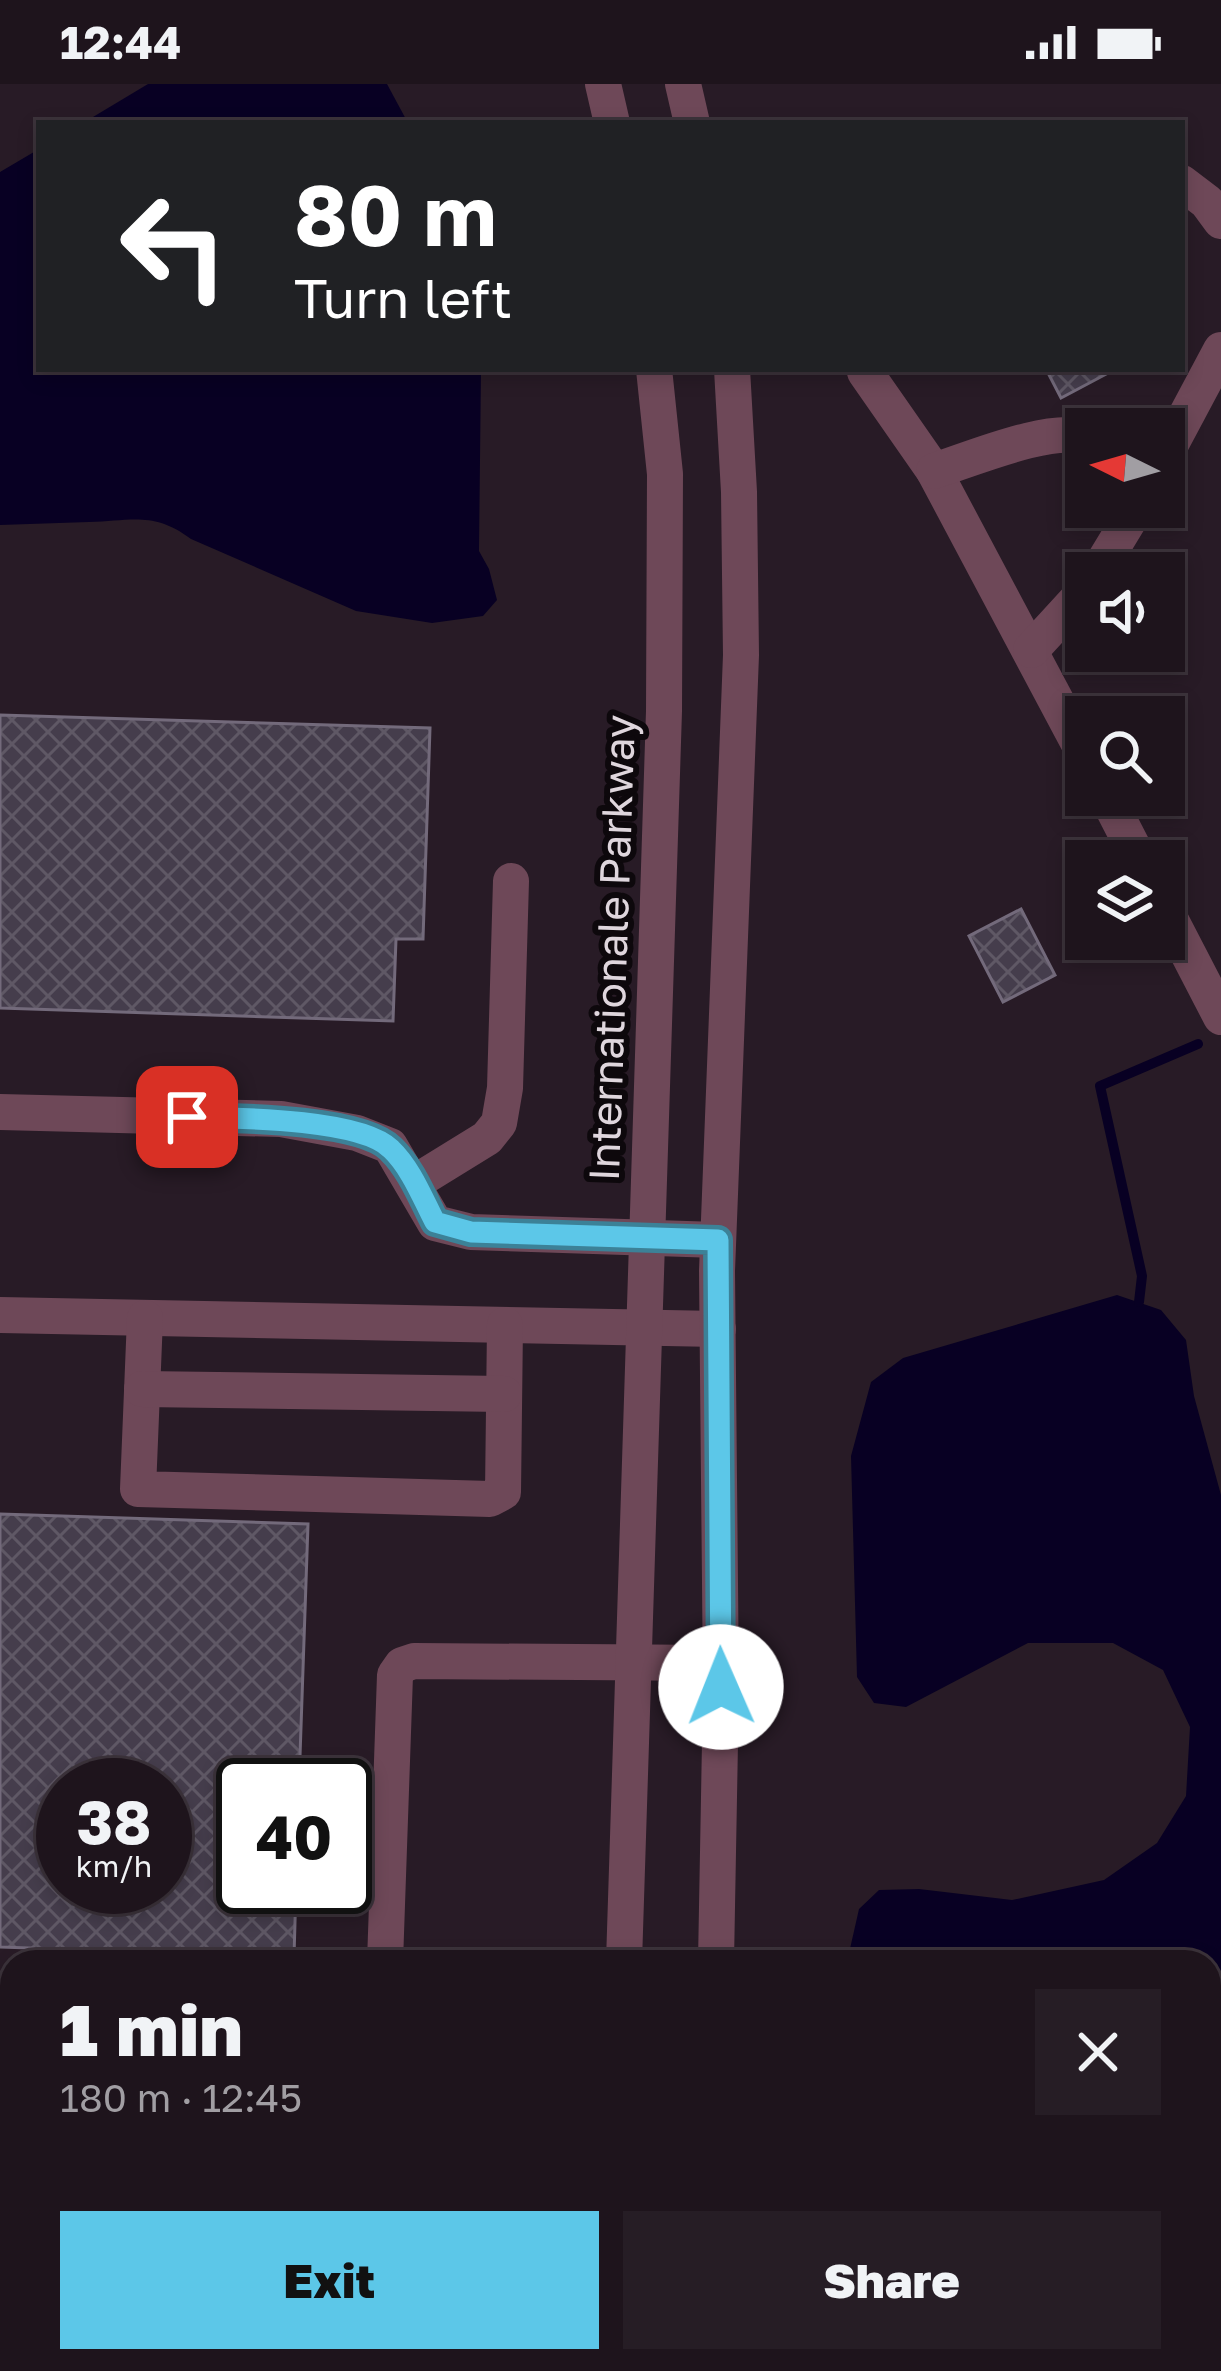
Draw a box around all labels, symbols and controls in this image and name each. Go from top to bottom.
text: 12:44 [60,15,181,69]
text: 80 m [294,164,497,264]
icon: left [96,168,252,324]
text: Turn left [294,265,512,330]
north arrow [1065,408,1185,528]
map controls [1065,408,1185,960]
button: sound [1065,552,1185,672]
button: search [1065,696,1185,816]
street label: Internationale Parkway [578,714,644,1182]
button: layers [1065,840,1185,960]
pin [136,1066,238,1168]
icon: arrive [154,1084,220,1150]
position arrow [658,1624,784,1750]
speed limit sign: 40 [216,1758,372,1914]
text: 38 [76,1785,151,1857]
text: km/h [76,1848,152,1884]
text: 1 min [60,1985,243,2072]
button: close [1035,1989,1161,2115]
text: 180 m · 12:45 [60,2074,302,2121]
button: Exit [60,2211,599,2349]
button: Share [623,2211,1161,2349]

